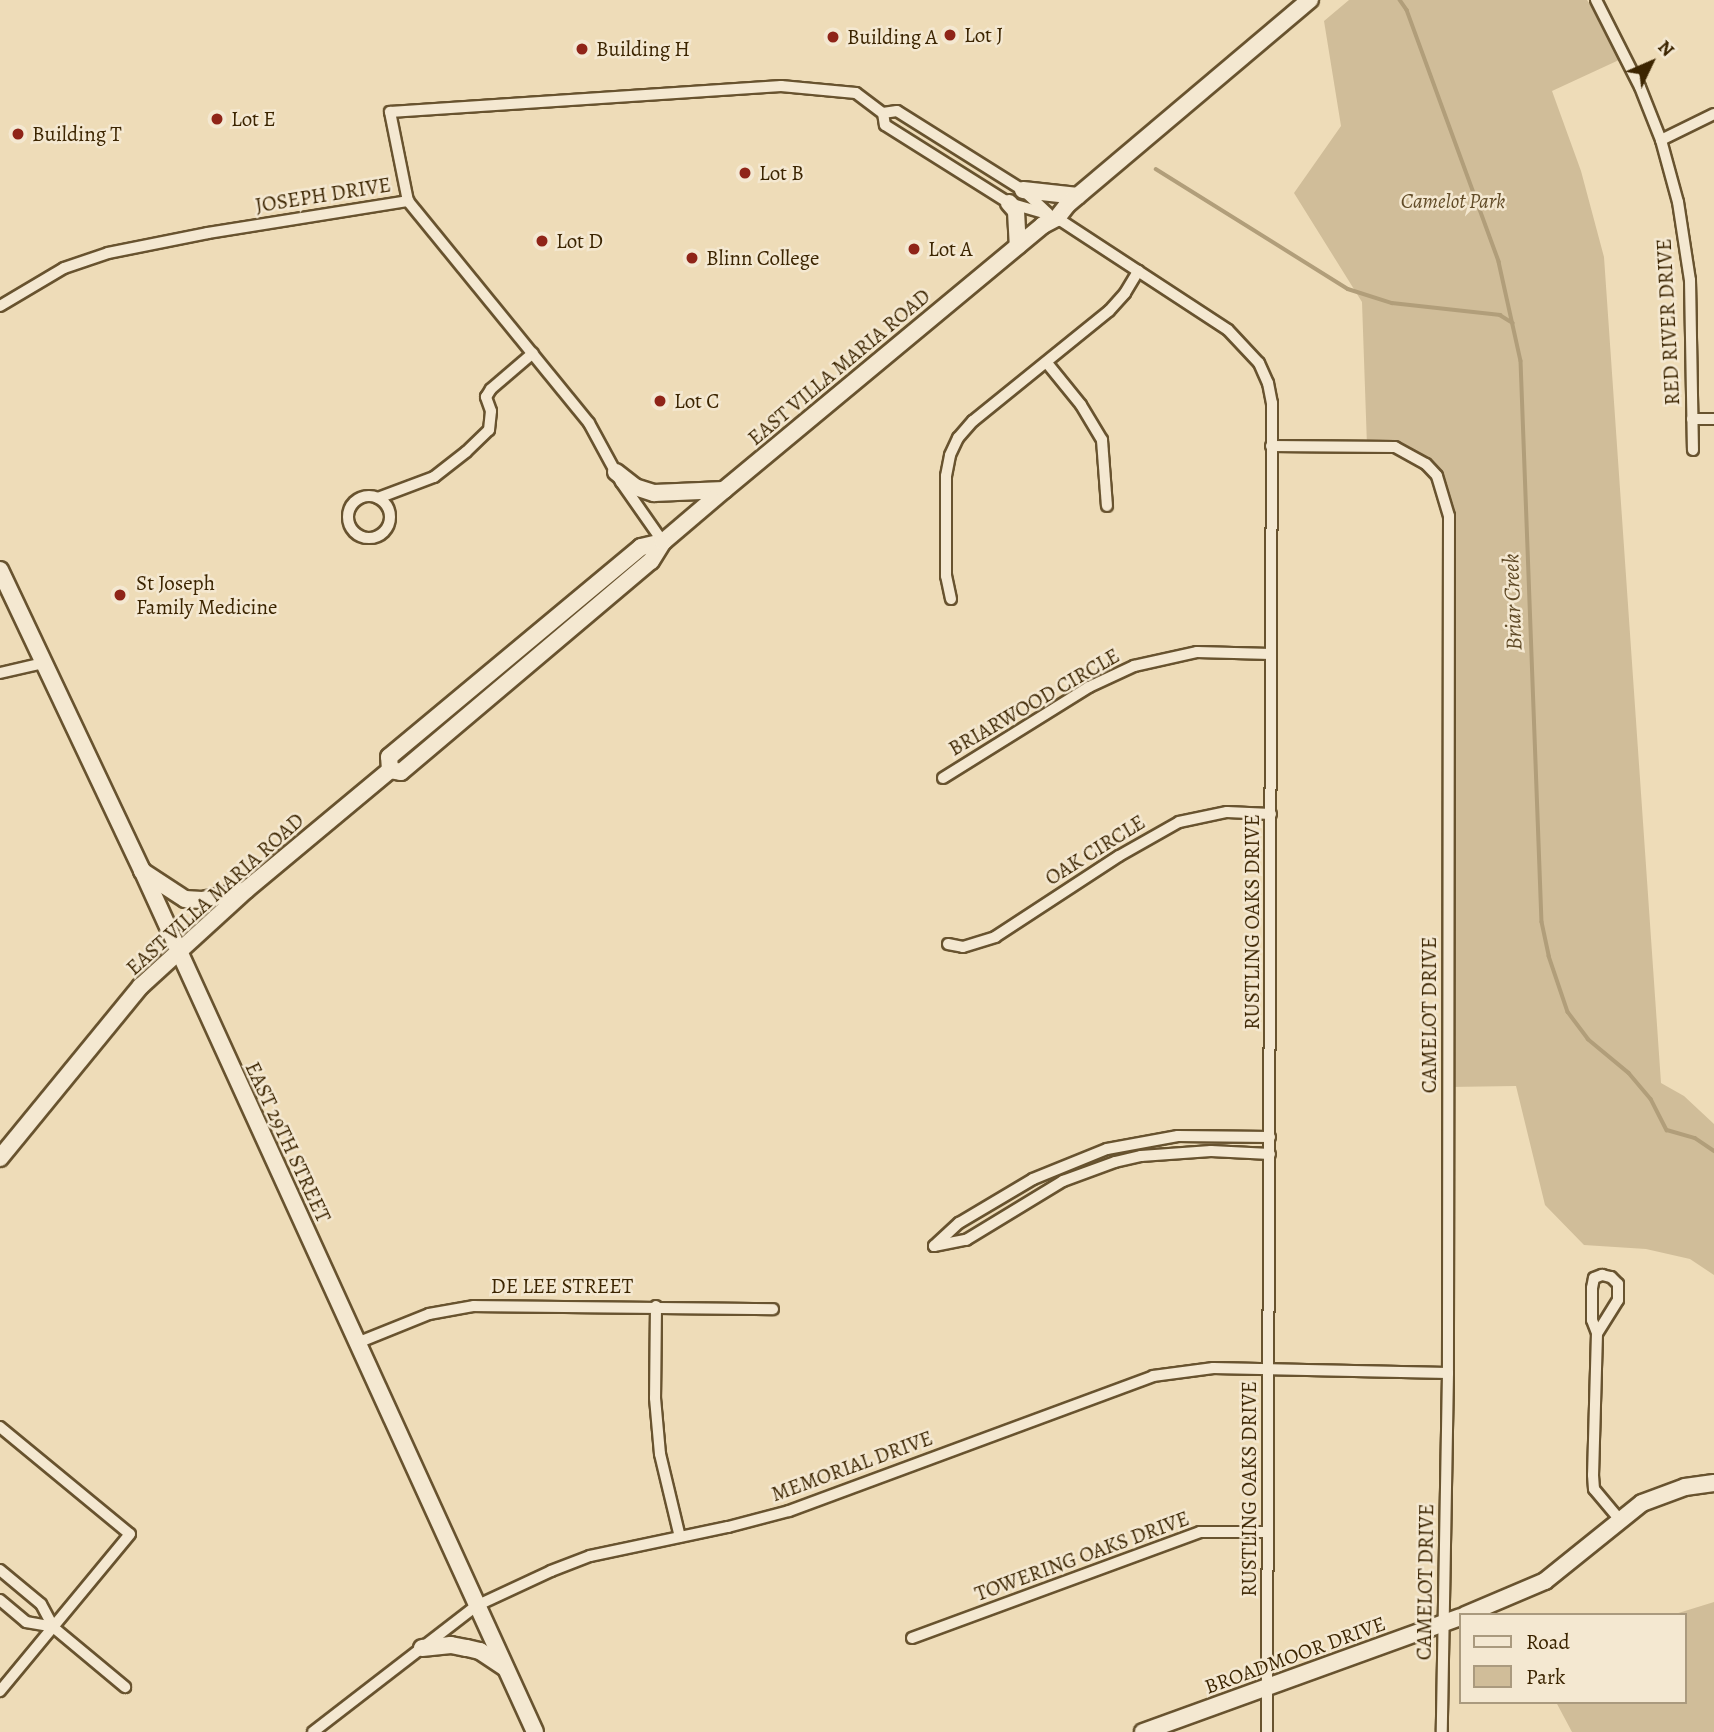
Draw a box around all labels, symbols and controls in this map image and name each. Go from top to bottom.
place label: Lot J [964,22,1003,48]
place label: Building A [847,24,938,50]
marker: Lot J [942,27,958,43]
north arrow [1616,28,1686,98]
marker: Building A [825,29,841,45]
text: N [1652,34,1680,62]
place label: Building H [596,36,690,62]
marker: Building H [574,41,590,57]
place label: Lot E [231,106,276,132]
marker: Lot E [209,111,225,127]
place label: Building T [32,121,122,147]
marker: Building T [10,126,26,142]
place label: Lot B [759,160,804,186]
marker: Lot B [737,165,753,181]
street label: JOSEPH DRIVE [253,172,393,218]
park label: Camelot Park [1401,188,1505,214]
place label: Lot D [556,228,603,254]
marker: Lot D [534,233,550,249]
place label: Lot A [928,236,972,262]
street label: RED RIVER DRIVE [1651,238,1685,406]
marker: Lot A [906,241,922,257]
place label: Blinn College [706,245,819,271]
marker: Blinn College [684,250,700,266]
street label: EAST VILLA MARIA ROAD [743,283,935,451]
place label: Lot C [674,388,719,414]
marker: Lot C [652,393,668,409]
water label: Briar Creek [1498,553,1528,651]
place label: St Joseph Family Medicine [136,570,277,620]
marker: St Joseph Family Medicine [110,585,130,605]
street label: BRIARWOOD CIRCLE [944,643,1124,761]
street label: EAST VILLA MARIA ROAD [121,808,309,980]
street label: OAK CIRCLE [1040,809,1150,891]
street label: RUSTLING OAKS DRIVE [1239,814,1265,1030]
street label: CAMELOT DRIVE [1416,937,1442,1093]
street label: EAST 29TH STREET [240,1058,336,1226]
street label: DE LEE STREET [491,1273,633,1299]
street label: RUSTLING OAKS DRIVE [1236,1381,1262,1597]
street label: MEMORIAL DRIVE [768,1425,936,1507]
street label: CAMELOT DRIVE [1411,1504,1439,1660]
street label: TOWERING OAKS DRIVE [971,1505,1193,1607]
street label: BROADMOOR DRIVE [1201,1611,1389,1699]
legend [1458,1613,1686,1704]
text: Road [1526,1628,1570,1656]
text: Park [1526,1663,1565,1691]

